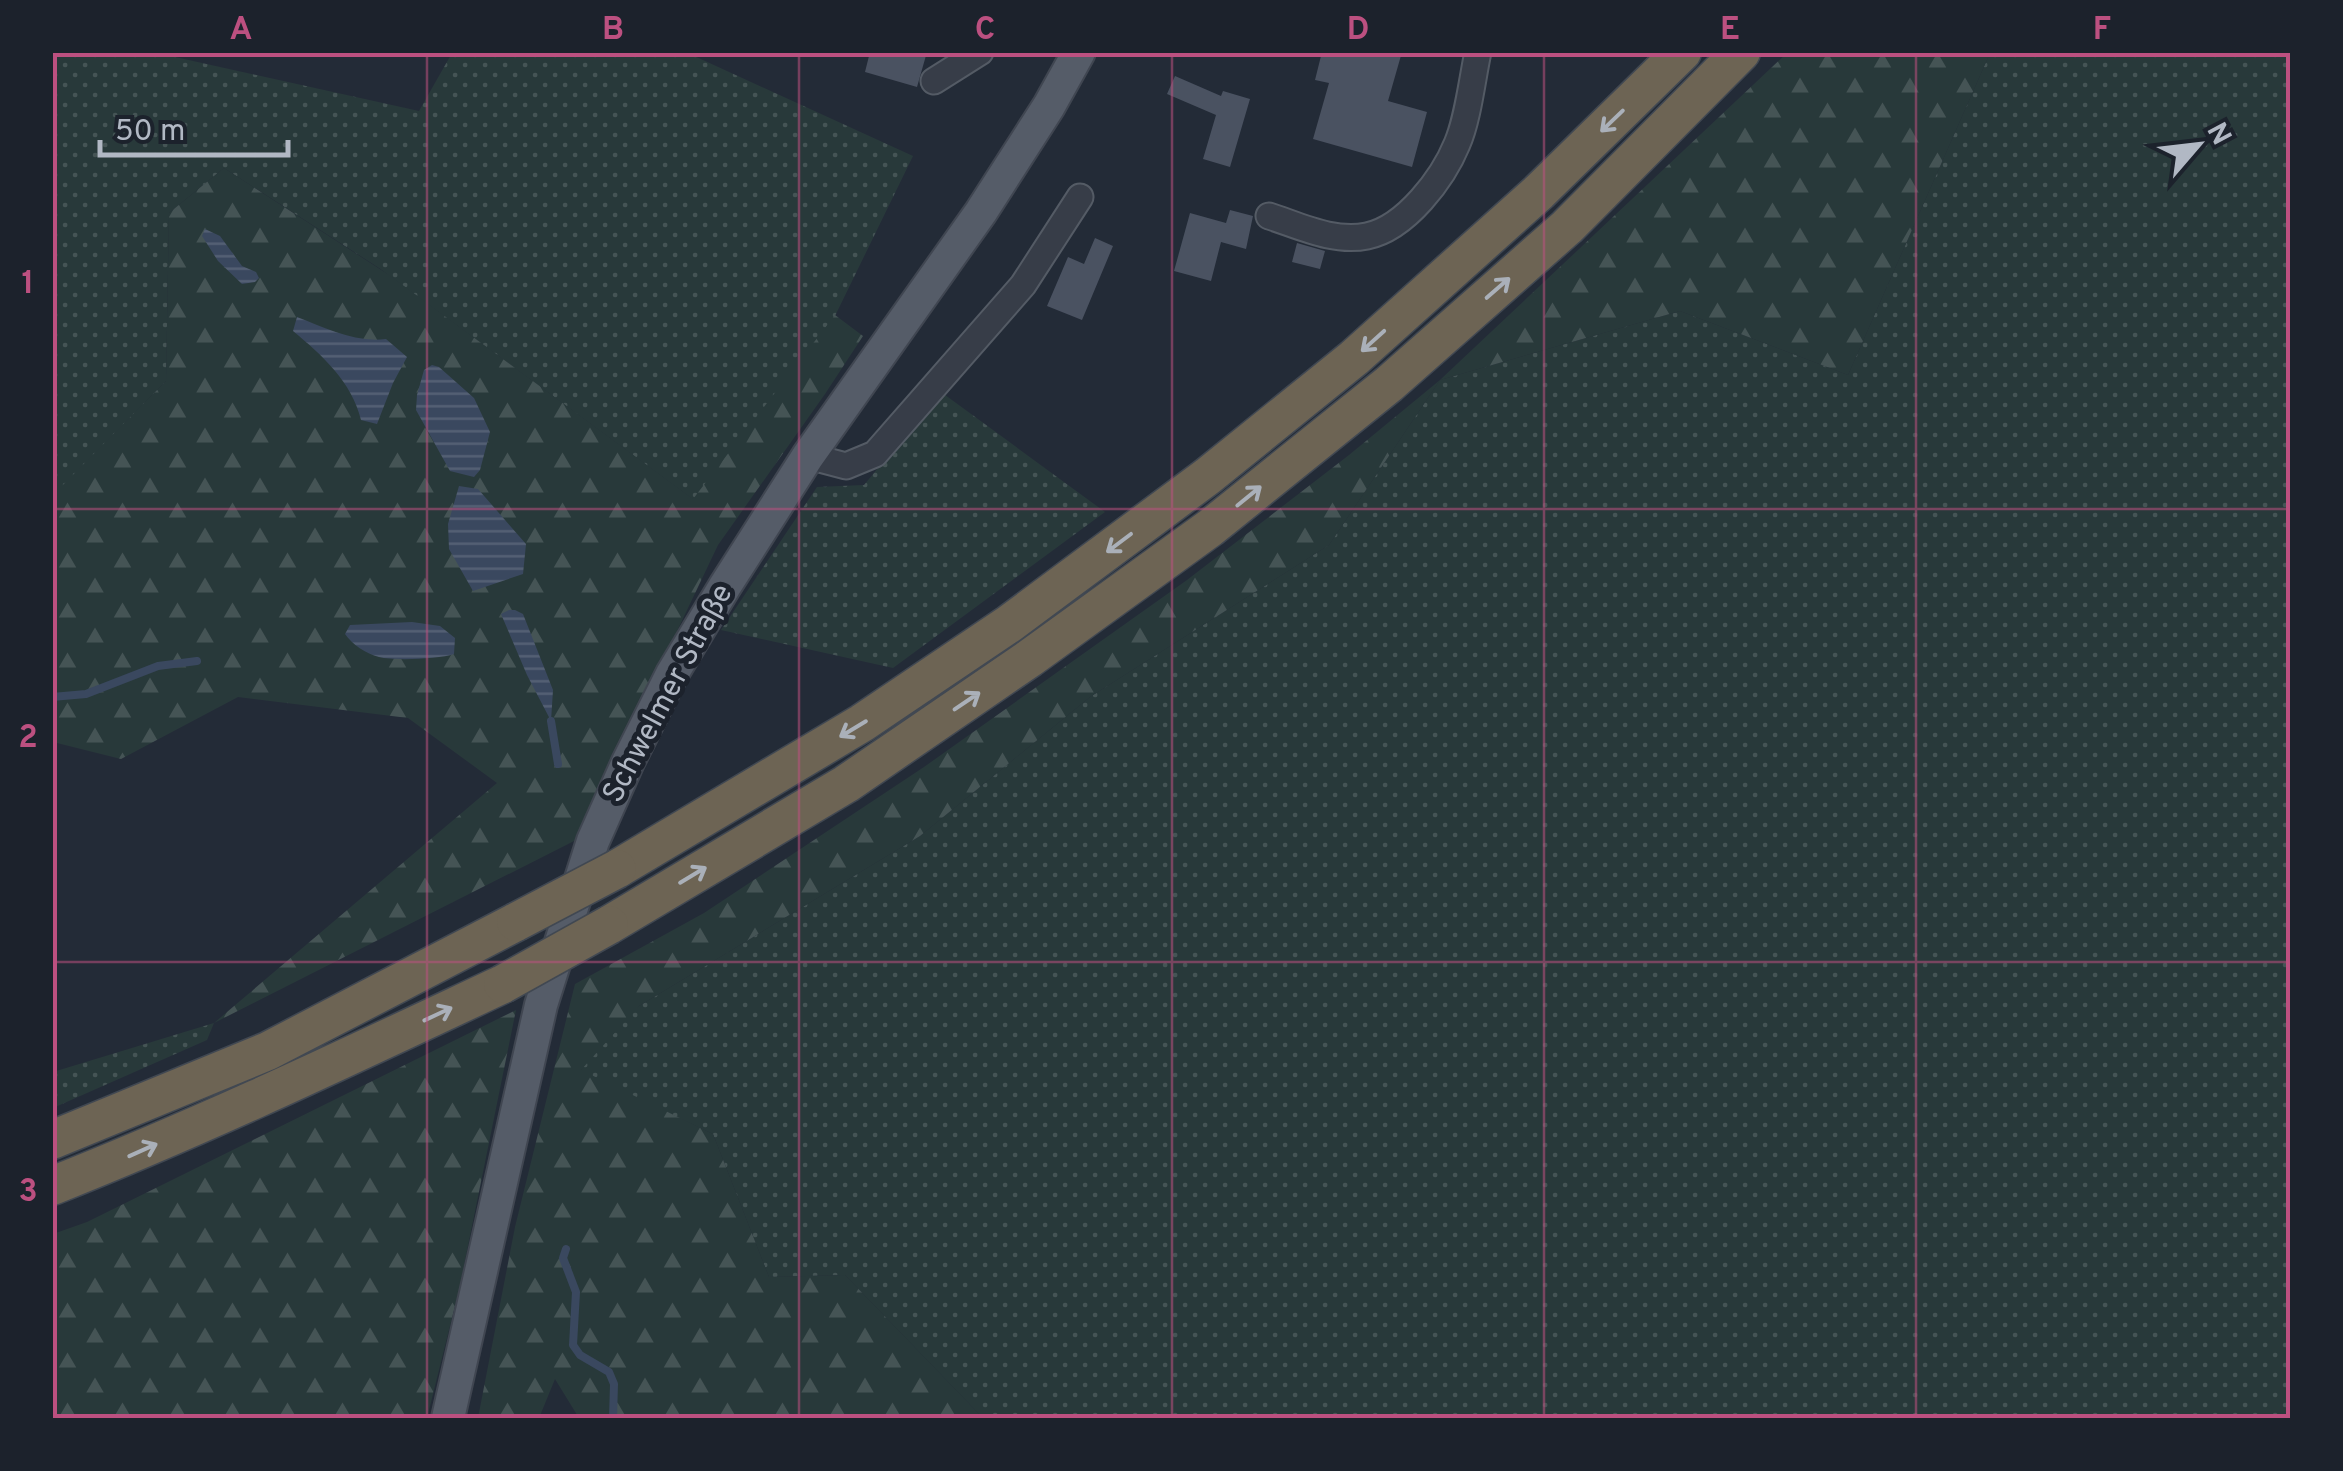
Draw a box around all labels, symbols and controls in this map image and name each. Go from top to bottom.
text: A [230,11,252,51]
text: B [602,11,624,51]
text: C [975,11,995,51]
text: D [1347,11,1369,51]
text: E [1720,11,1740,51]
text: F [2093,11,2111,51]
scale bar [100,95,288,157]
north arrow [2148,95,2248,195]
one-way arrow [1601,108,1625,132]
text: 50 m [115,114,185,151]
text: N [2197,117,2238,152]
text: 1 [22,265,34,305]
one-way arrow [1485,277,1511,299]
one-way arrow [1361,329,1386,352]
one-way arrow [1236,485,1262,507]
one-way arrow [1106,532,1133,553]
street label: Schwelmer Straße [596,578,742,810]
one-way arrow [953,691,981,712]
text: 2 [18,719,38,759]
one-way arrow [839,719,867,739]
one-way arrow [678,865,707,885]
one-way arrow [422,1004,452,1023]
one-way arrow [127,1139,157,1158]
text: 3 [18,1173,38,1213]

